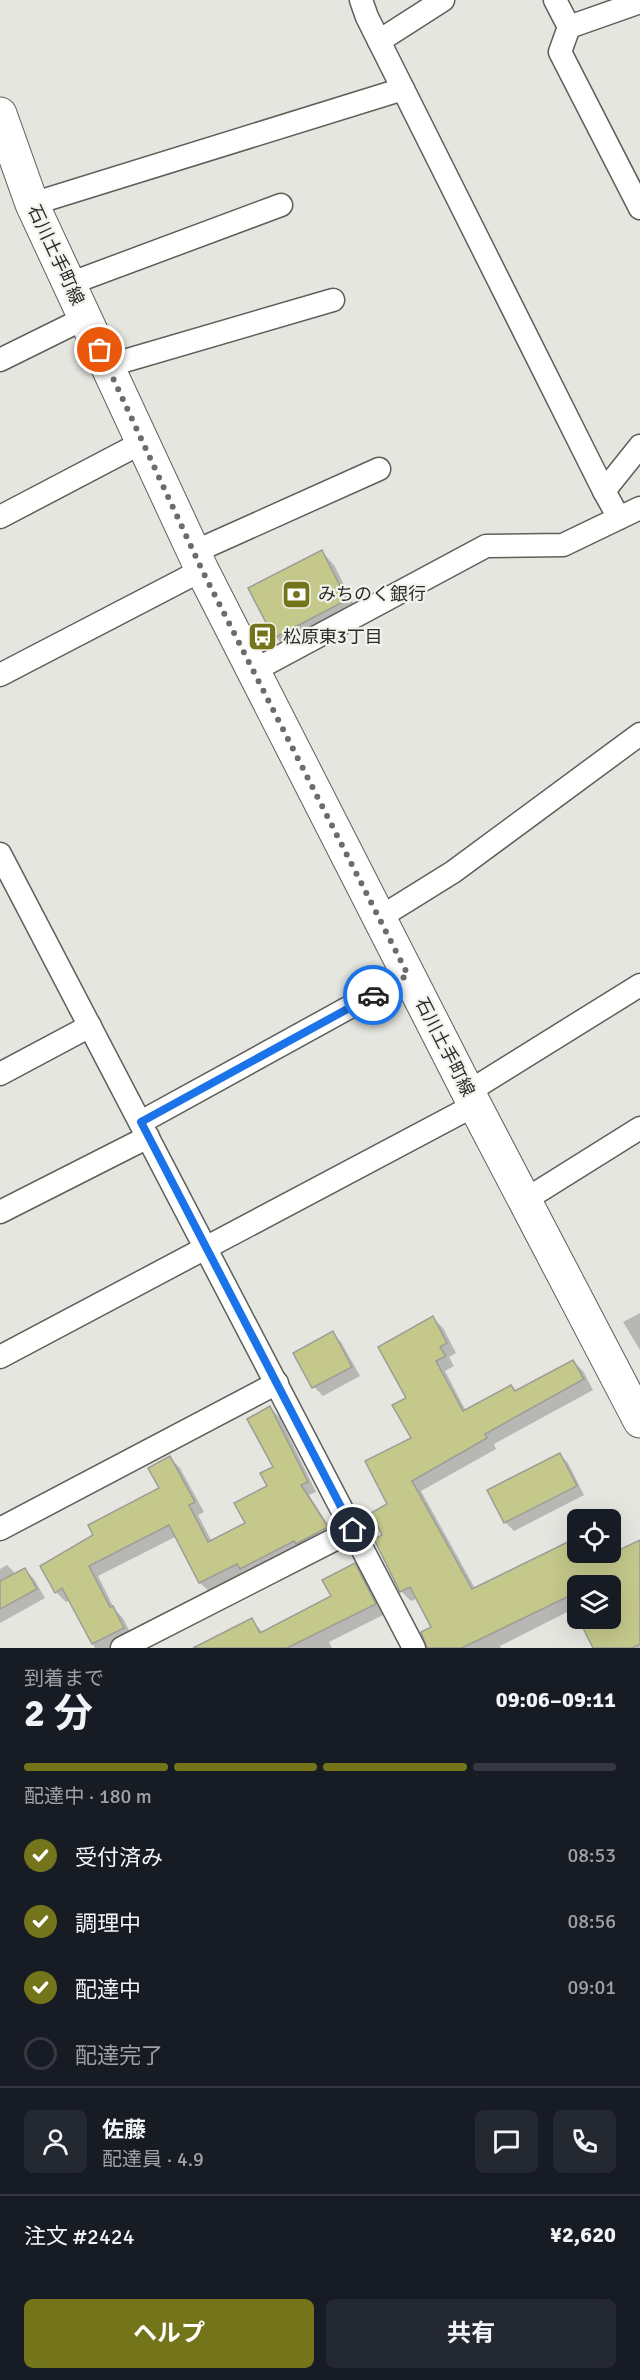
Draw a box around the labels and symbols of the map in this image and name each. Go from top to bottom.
street label: 石川土手町線 [23,201,89,309]
pin [74,324,125,375]
bank icon: みちのく銀行 [281,578,313,610]
place label: みちのく銀行 [318,583,426,605]
bus stop icon: 松原東3丁目 [246,621,278,653]
place label: 松原東3丁目 [283,626,383,648]
courier [343,965,403,1025]
street label: 石川土手町線 [411,994,479,1100]
pin [327,1504,378,1555]

